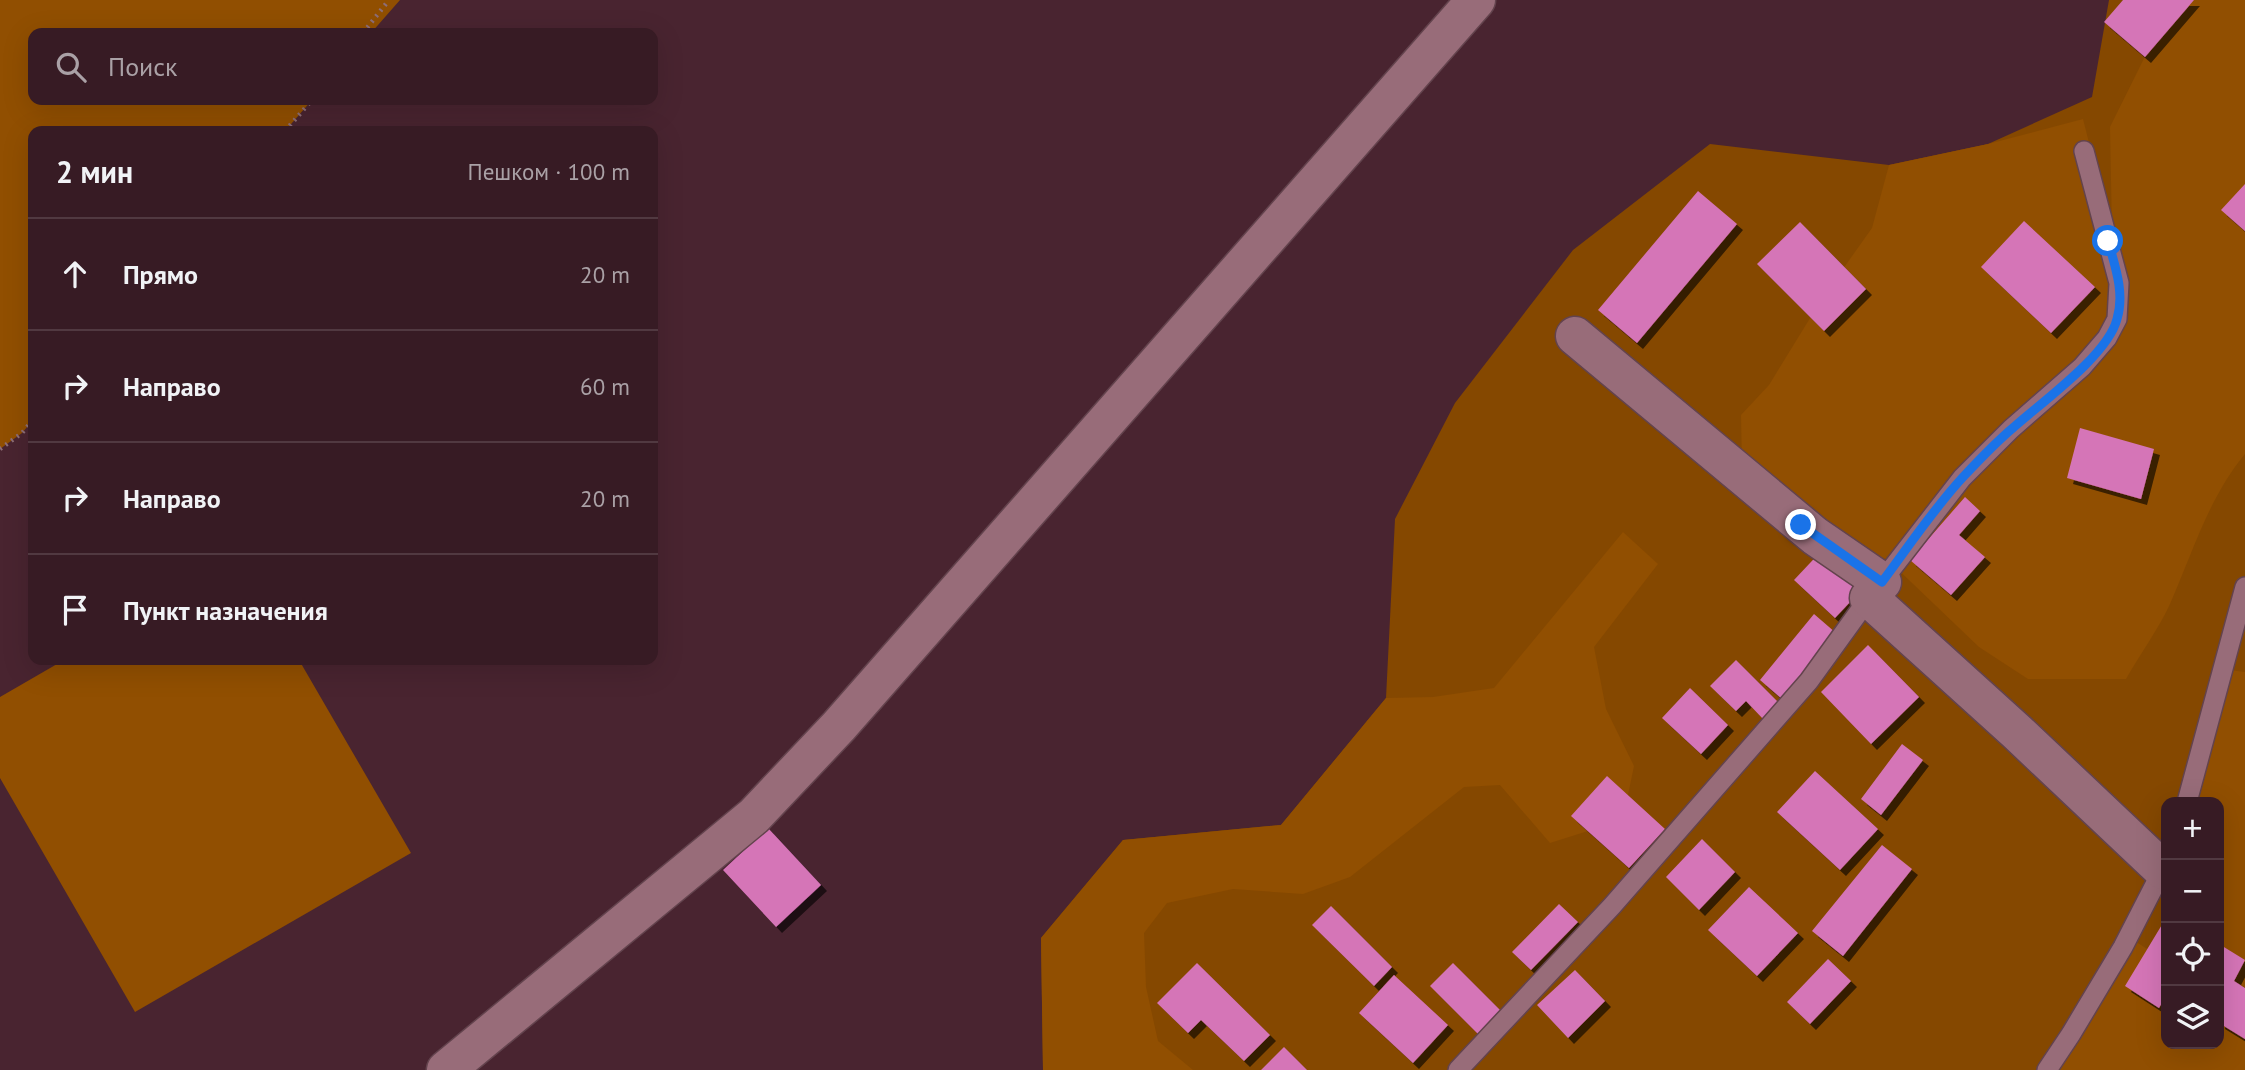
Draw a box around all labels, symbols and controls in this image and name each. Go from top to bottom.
search box [28,28,658,105]
icon: search [52,48,90,86]
text: Поиск [108,50,177,83]
text: 2 мин [56,152,133,191]
text: Пешком · 100 m [467,157,630,186]
route start [2092,225,2123,256]
icon: ahead [56,255,94,293]
text: Прямо [123,258,198,291]
text: 20 m [580,260,630,289]
icon: right [56,367,94,405]
text: Направо [123,370,221,403]
text: 60 m [580,372,630,401]
icon: right [56,479,94,517]
text: Направо [123,482,221,515]
text: 20 m [580,484,630,513]
route end [1785,509,1816,540]
icon: arrive [56,591,94,629]
text: Пункт назначения [123,594,328,627]
map controls [2161,797,2224,1049]
button: + [2161,797,2224,860]
button: − [2161,860,2224,923]
button: locate [2161,923,2224,986]
button: layers [2161,986,2224,1049]

